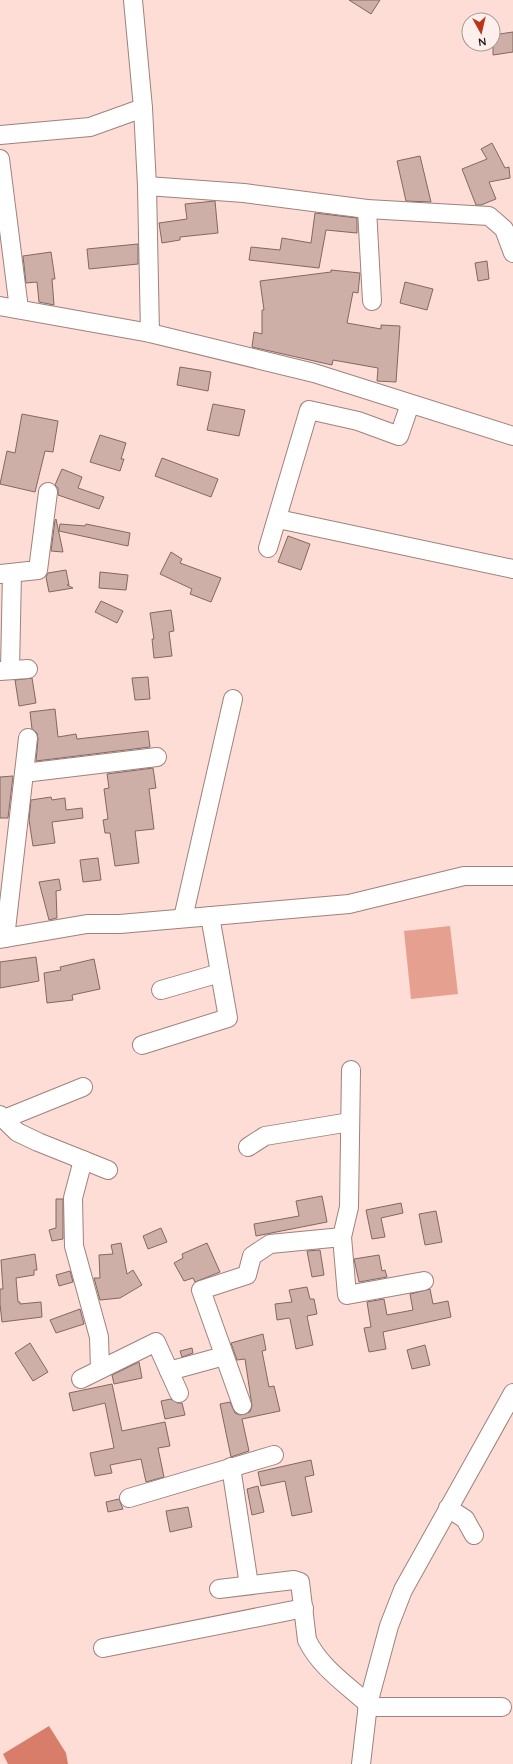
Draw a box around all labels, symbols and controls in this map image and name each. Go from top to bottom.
north arrow [461,12,501,52]
text: N [477,34,487,49]

